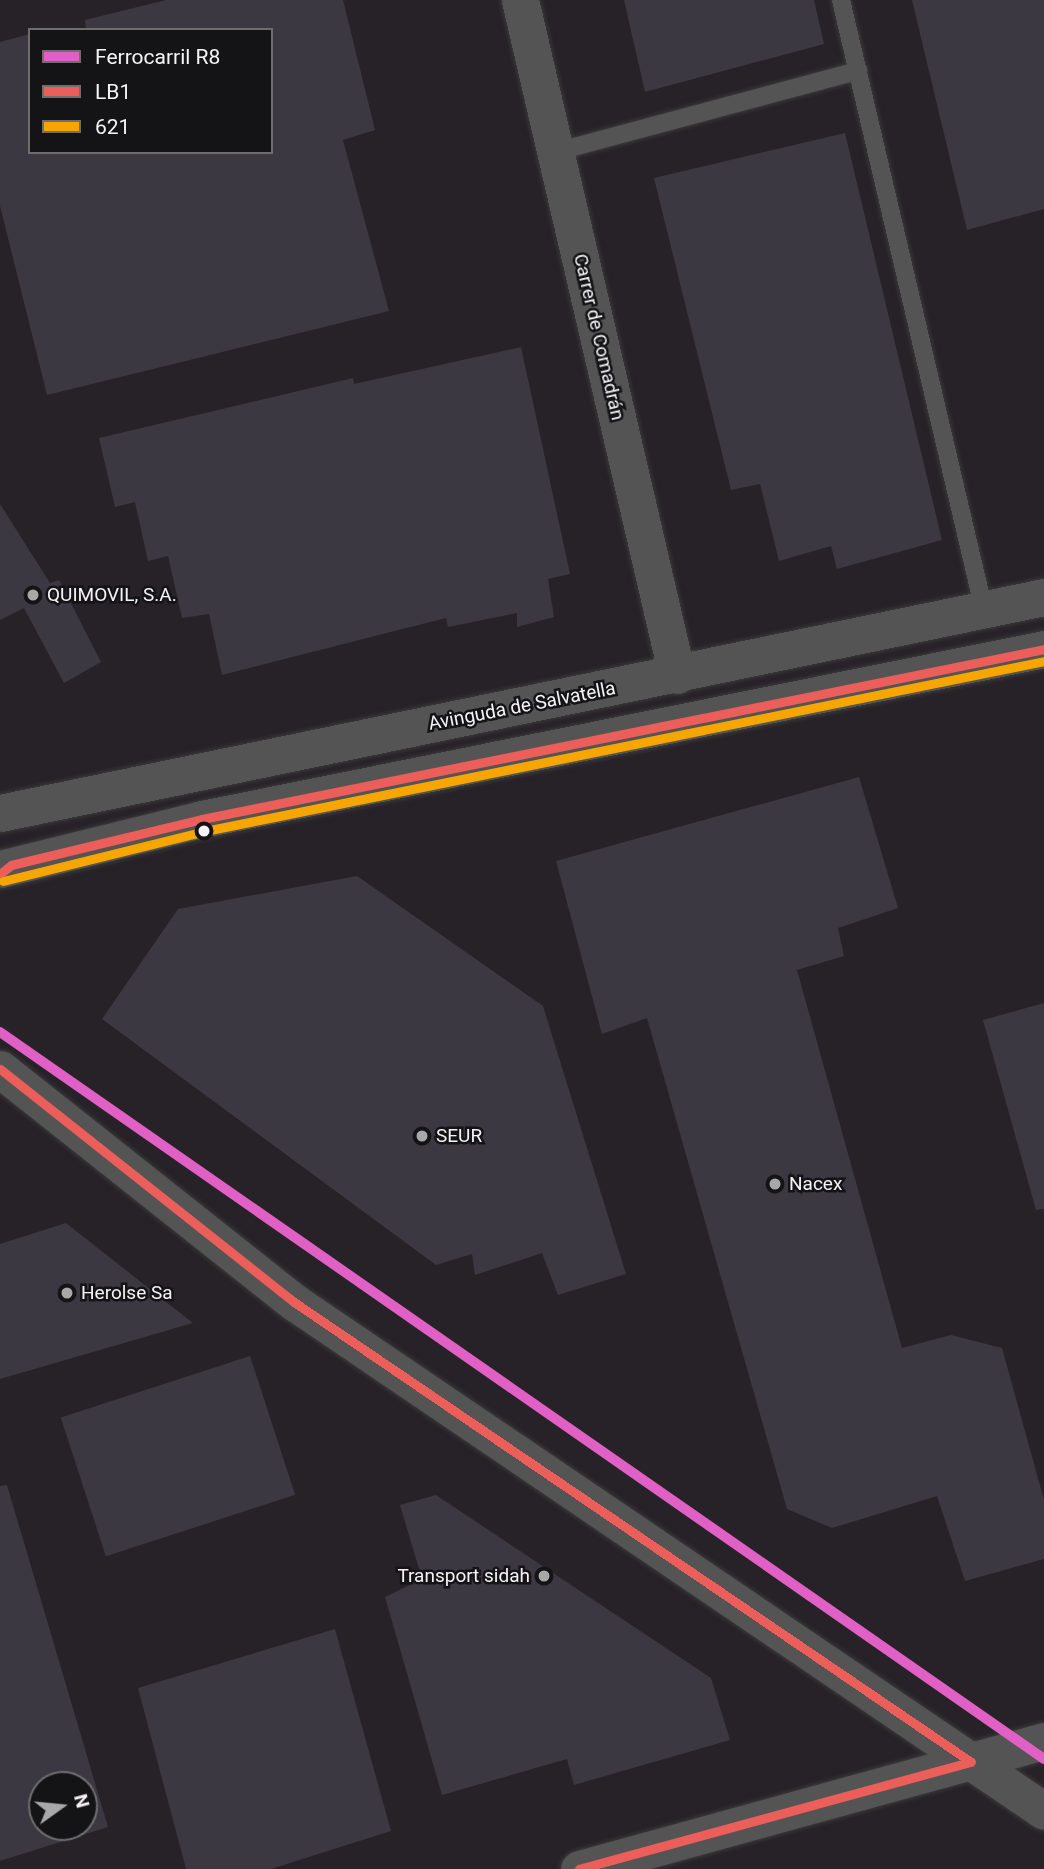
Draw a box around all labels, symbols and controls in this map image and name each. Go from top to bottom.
legend [28,28,273,154]
text: Ferrocarril R8 [95,45,220,69]
text: LB1 [95,80,131,104]
text: 621 [95,115,130,139]
street label: Carrer de Comadrán [569,252,629,422]
place label: QUIMOVIL, S.A. [47,584,177,606]
marker: QUIMOVIL, S.A. [25,587,41,603]
street label: Avinguda de Salvatella [426,677,618,735]
unlabelled marker [197,824,211,838]
place label: SEUR [436,1125,482,1147]
marker: SEUR [414,1128,430,1144]
place label: Nacex [789,1173,842,1195]
marker: Nacex [767,1176,783,1192]
place label: Herolse Sa [81,1282,173,1304]
marker: Herolse Sa [59,1285,75,1301]
place label: Transport sidah [397,1565,530,1587]
marker: Transport sidah [536,1568,552,1584]
north arrow [28,1771,98,1841]
text: N [69,1792,95,1810]

